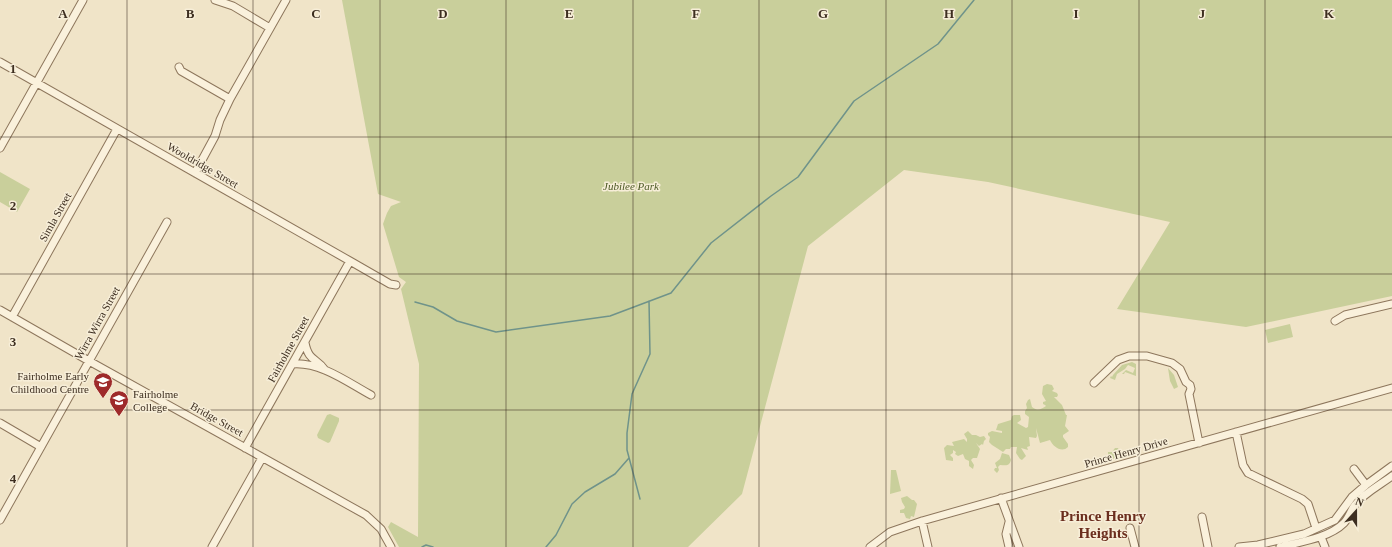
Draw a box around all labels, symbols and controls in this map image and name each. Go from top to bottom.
text: A [58,6,68,21]
text: B [186,6,195,21]
text: C [311,6,321,21]
text: D [438,6,448,21]
text: E [565,6,573,21]
text: F [692,6,700,21]
text: G [818,6,828,21]
text: H [944,6,954,21]
text: I [1073,6,1079,21]
text: J [1199,6,1206,21]
text: K [1324,6,1335,21]
text: 1 [10,61,16,76]
street label: Wooldridge Street [165,140,241,190]
park label: Jubilee Park [603,180,660,192]
street label: Simla Street [37,190,73,244]
text: 2 [10,198,16,213]
street label: Wirra Wirra Street [72,285,122,361]
street label: Fairholme Street [265,314,311,384]
text: 3 [10,334,17,349]
place label: Fairholme Early Childhood Centre [10,370,89,395]
school or university icon: Fairholme Early Childhood Centre [92,371,114,399]
place label: Fairholme College [133,388,178,413]
school or university icon: Fairholme College [108,389,130,417]
street label: Bridge Street [189,400,245,438]
street label: Prince Henry Drive [1083,434,1169,470]
text: 4 [10,471,17,486]
north arrow [1336,491,1376,531]
text: N [1354,495,1365,509]
district label: Prince Henry Heights [1060,508,1147,541]

